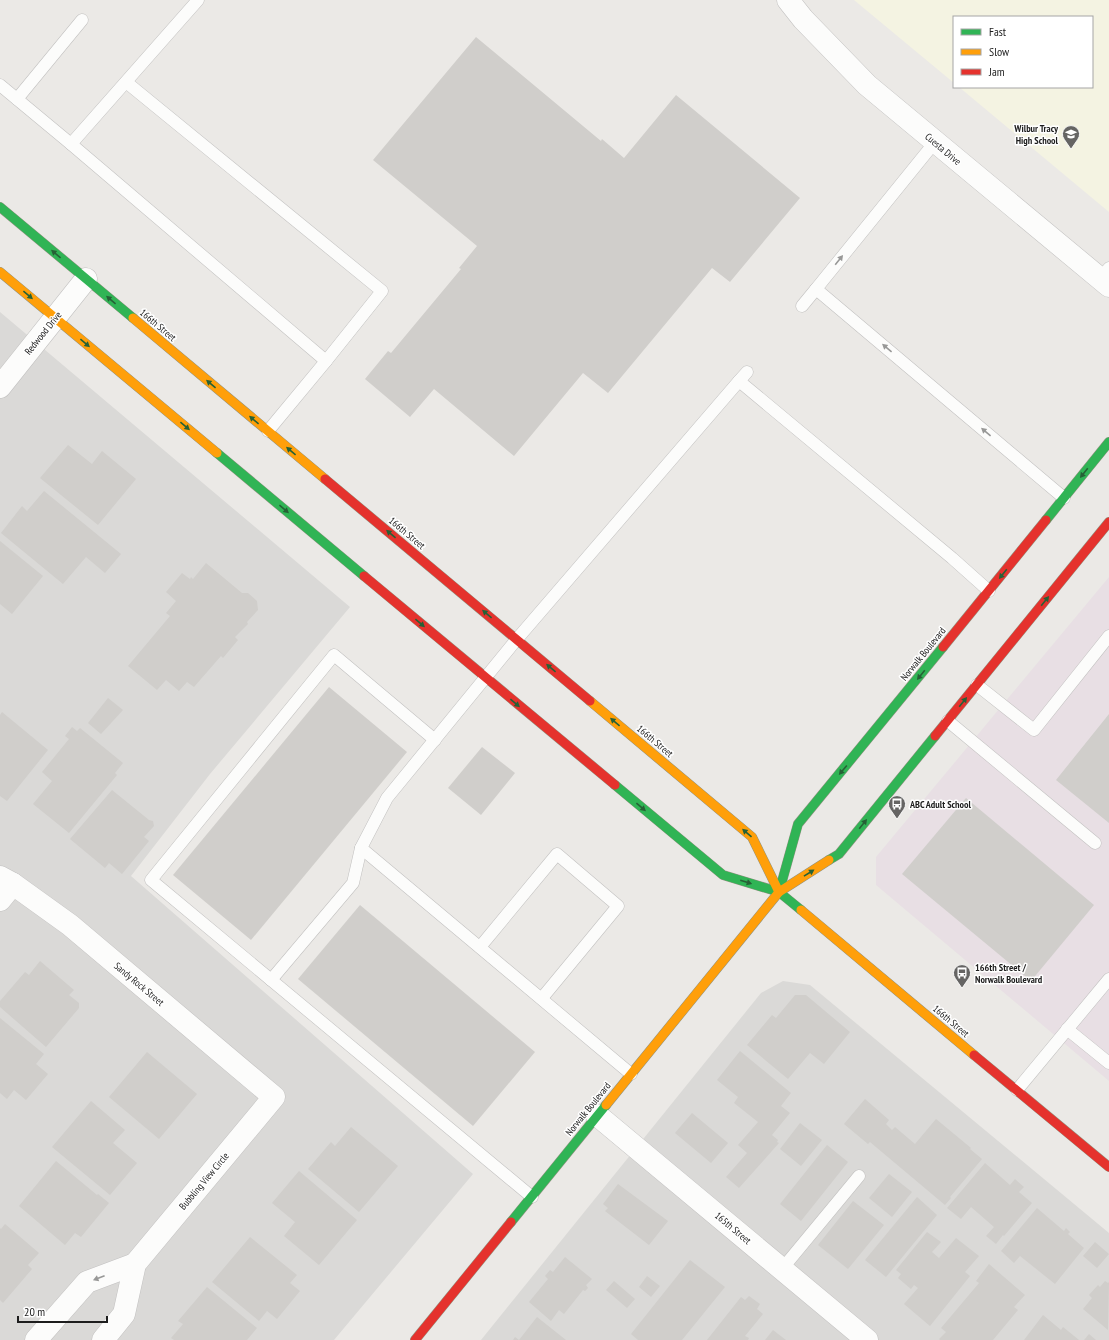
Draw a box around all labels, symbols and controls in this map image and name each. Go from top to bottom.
legend [953,16,1093,88]
text: Fast [989,24,1007,39]
text: Slow [989,44,1010,59]
text: Jam [988,64,1005,79]
place label: Wilbur Tracy High School [1013,122,1059,147]
school or university icon: Wilbur Tracy High School [1061,124,1081,149]
street label: Cuesta Drive [922,130,964,168]
one-way arrow [51,250,62,259]
one-way arrow [835,254,844,265]
one-way arrow [22,290,33,299]
one-way arrow [106,296,117,305]
street label: 166th Street [137,306,179,344]
street label: Redwood Drive [22,309,64,357]
one-way arrow [80,338,90,347]
one-way arrow [881,344,892,353]
one-way arrow [206,379,216,388]
one-way arrow [249,415,260,424]
one-way arrow [179,422,190,431]
one-way arrow [981,428,991,437]
one-way arrow [286,446,296,455]
one-way arrow [1080,467,1089,478]
one-way arrow [279,505,290,514]
street label: 166th Street [386,514,428,552]
one-way arrow [385,529,396,538]
one-way arrow [998,568,1007,579]
one-way arrow [1041,595,1050,606]
one-way arrow [481,610,492,619]
one-way arrow [415,618,426,627]
street label: Norwalk Boulevard [897,625,949,683]
one-way arrow [546,664,557,673]
one-way arrow [916,669,925,680]
one-way arrow [959,696,968,707]
one-way arrow [510,698,521,707]
one-way arrow [610,718,621,727]
street label: 166th Street [634,722,676,760]
one-way arrow [838,765,847,775]
bus stop icon: ABC Adult School [887,794,907,819]
place label: ABC Adult School [909,798,971,811]
one-way arrow [636,803,646,812]
one-way arrow [859,819,868,830]
one-way arrow [742,829,753,838]
one-way arrow [804,869,814,877]
one-way arrow [740,879,752,885]
street label: Sandy Rock Street [111,959,167,1009]
place label: 166th Street / Norwalk Boulevard [975,961,1043,986]
bus stop icon: 166th Street / Norwalk Boulevard [952,963,972,988]
street label: 166th Street [930,1002,972,1040]
street label: Norwalk Boulevard [562,1080,614,1138]
street label: Bubbling View Circle [176,1150,232,1212]
street label: 165th Street [712,1209,754,1247]
one-way arrow [92,1275,104,1281]
scale bar [18,1298,107,1324]
text: 20 m [24,1304,45,1319]

